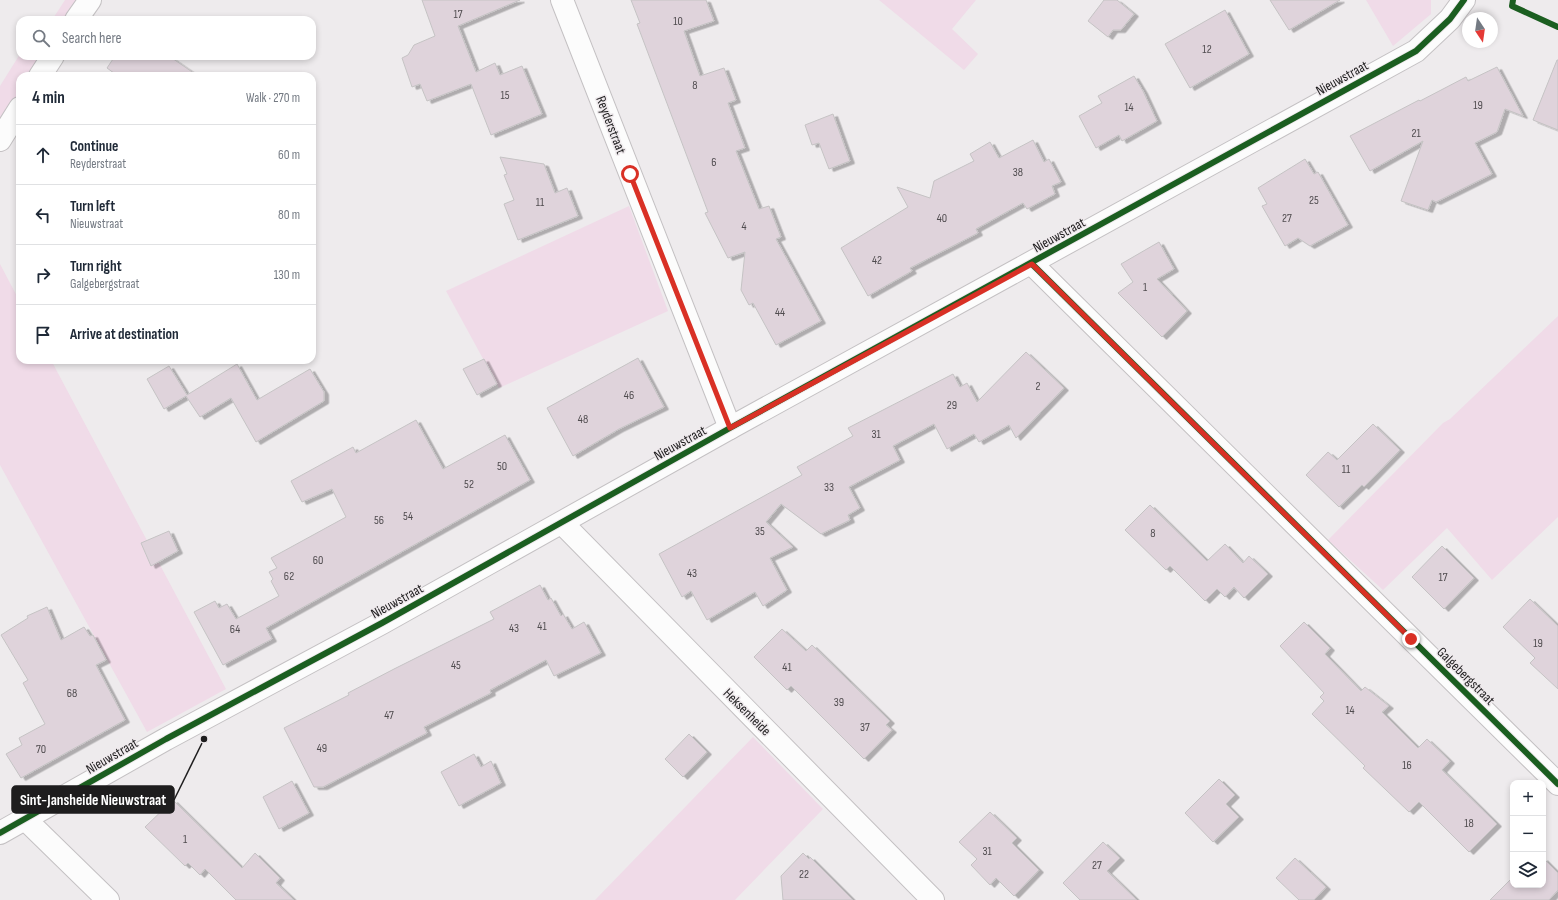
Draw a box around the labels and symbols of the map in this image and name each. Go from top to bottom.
house number: 17 [454,7,463,22]
north arrow [1462,12,1498,48]
house number: 10 [673,14,683,29]
house number: 12 [1202,42,1212,57]
street label: Nieuwstraat [1313,57,1371,99]
house number: 8 [692,78,698,93]
house number: 15 [500,88,510,103]
street label: Reyderstraat [592,94,630,156]
house number: 19 [1473,98,1483,113]
house number: 14 [1124,100,1134,115]
house number: 21 [1411,126,1421,141]
house number: 6 [711,155,717,170]
route start [621,165,639,183]
house number: 38 [1013,165,1023,180]
house number: 25 [1309,193,1319,208]
house number: 11 [536,195,545,210]
house number: 40 [937,211,947,226]
house number: 27 [1282,211,1292,226]
street label: Nieuwstraat [1030,214,1088,256]
house number: 4 [741,219,747,234]
house number: 42 [872,253,882,268]
house number: 1 [1143,280,1148,295]
house number: 44 [775,305,785,320]
house number: 2 [1036,379,1041,394]
house number: 46 [624,388,634,403]
house number: 29 [947,398,957,413]
house number: 48 [578,412,588,427]
street label: Nieuwstraat [651,422,709,464]
house number: 31 [871,427,881,442]
house number: 50 [497,459,507,474]
house number: 11 [1342,462,1351,477]
house number: 52 [464,477,474,492]
house number: 33 [824,480,834,495]
house number: 54 [403,509,413,524]
house number: 56 [374,513,384,528]
house number: 35 [755,524,765,539]
house number: 8 [1150,526,1156,541]
house number: 60 [313,553,323,568]
house number: 43 [687,566,697,581]
house number: 62 [284,569,294,584]
house number: 17 [1439,570,1448,585]
street label: Nieuwstraat [368,580,426,622]
house number: 41 [537,619,547,634]
house number: 43 [509,621,519,636]
house number: 64 [230,622,240,637]
route end [1402,630,1420,648]
house number: 19 [1533,636,1543,651]
street label: Galgebergstraat [1434,644,1498,708]
house number: 45 [451,658,461,673]
house number: 41 [782,660,792,675]
street label: Heksenheide [720,685,774,739]
house number: 68 [67,686,77,701]
house number: 39 [834,695,844,710]
house number: 14 [1345,703,1355,718]
house number: 47 [384,708,394,723]
house number: 37 [860,720,870,735]
street label: Nieuwstraat [83,734,141,778]
house number: 49 [317,741,327,756]
house number: 70 [36,742,46,757]
house number: 16 [1402,758,1412,773]
callout: Sint-Jansheide Nieuwstraat [12,786,174,813]
text: Sint-Jansheide Nieuwstraat [20,791,166,810]
house number: 18 [1464,816,1474,831]
house number: 1 [183,832,188,847]
house number: 31 [982,844,992,859]
house number: 27 [1092,858,1102,873]
house number: 22 [799,867,809,882]

